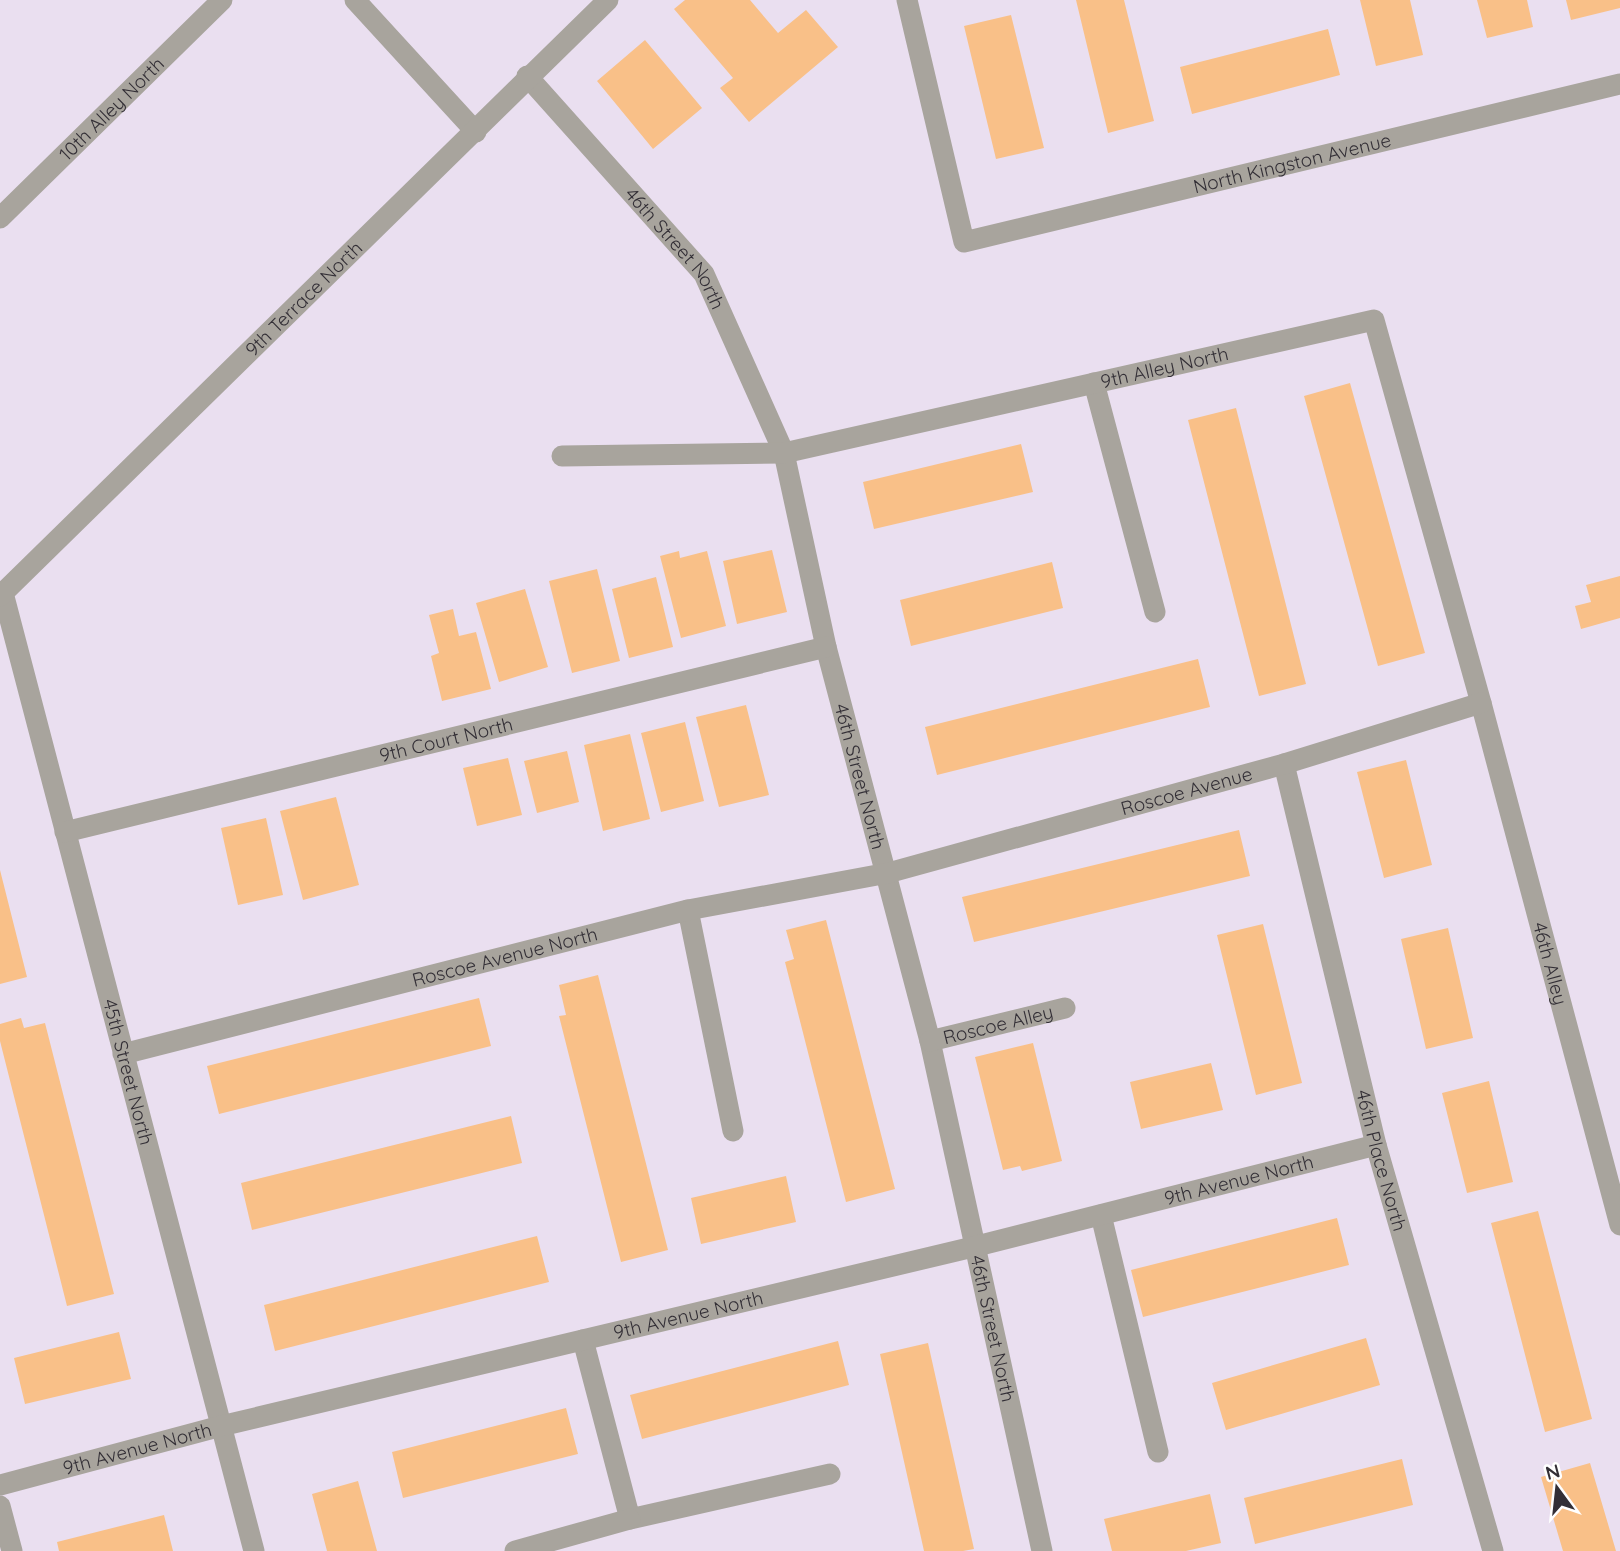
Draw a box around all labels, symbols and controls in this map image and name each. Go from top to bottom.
street label: 10th Alley North [54,52,169,166]
street label: North Kingston Avenue [1191,128,1393,198]
street label: 46th Street North [620,182,730,313]
street label: 9th Terrace North [240,236,367,361]
street label: 9th Alley North [1098,341,1231,393]
street label: 46th Street North [829,701,891,852]
street label: 9th Court North [377,712,515,767]
street label: Roscoe Avenue [1118,761,1255,820]
street label: 46th Alley [1528,919,1573,1008]
street label: Roscoe Avenue North [410,922,600,992]
street label: 45th Street North [98,996,159,1147]
street label: Roscoe Alley [940,999,1056,1049]
street label: 46th Place North [1351,1087,1412,1234]
street label: 9th Avenue North [1162,1149,1316,1210]
street label: 46th Street North [965,1253,1021,1404]
street label: 9th Avenue North [611,1285,765,1344]
street label: 9th Avenue North [60,1417,214,1480]
north arrow [1522,1453,1592,1523]
text: N [1543,1458,1562,1485]

